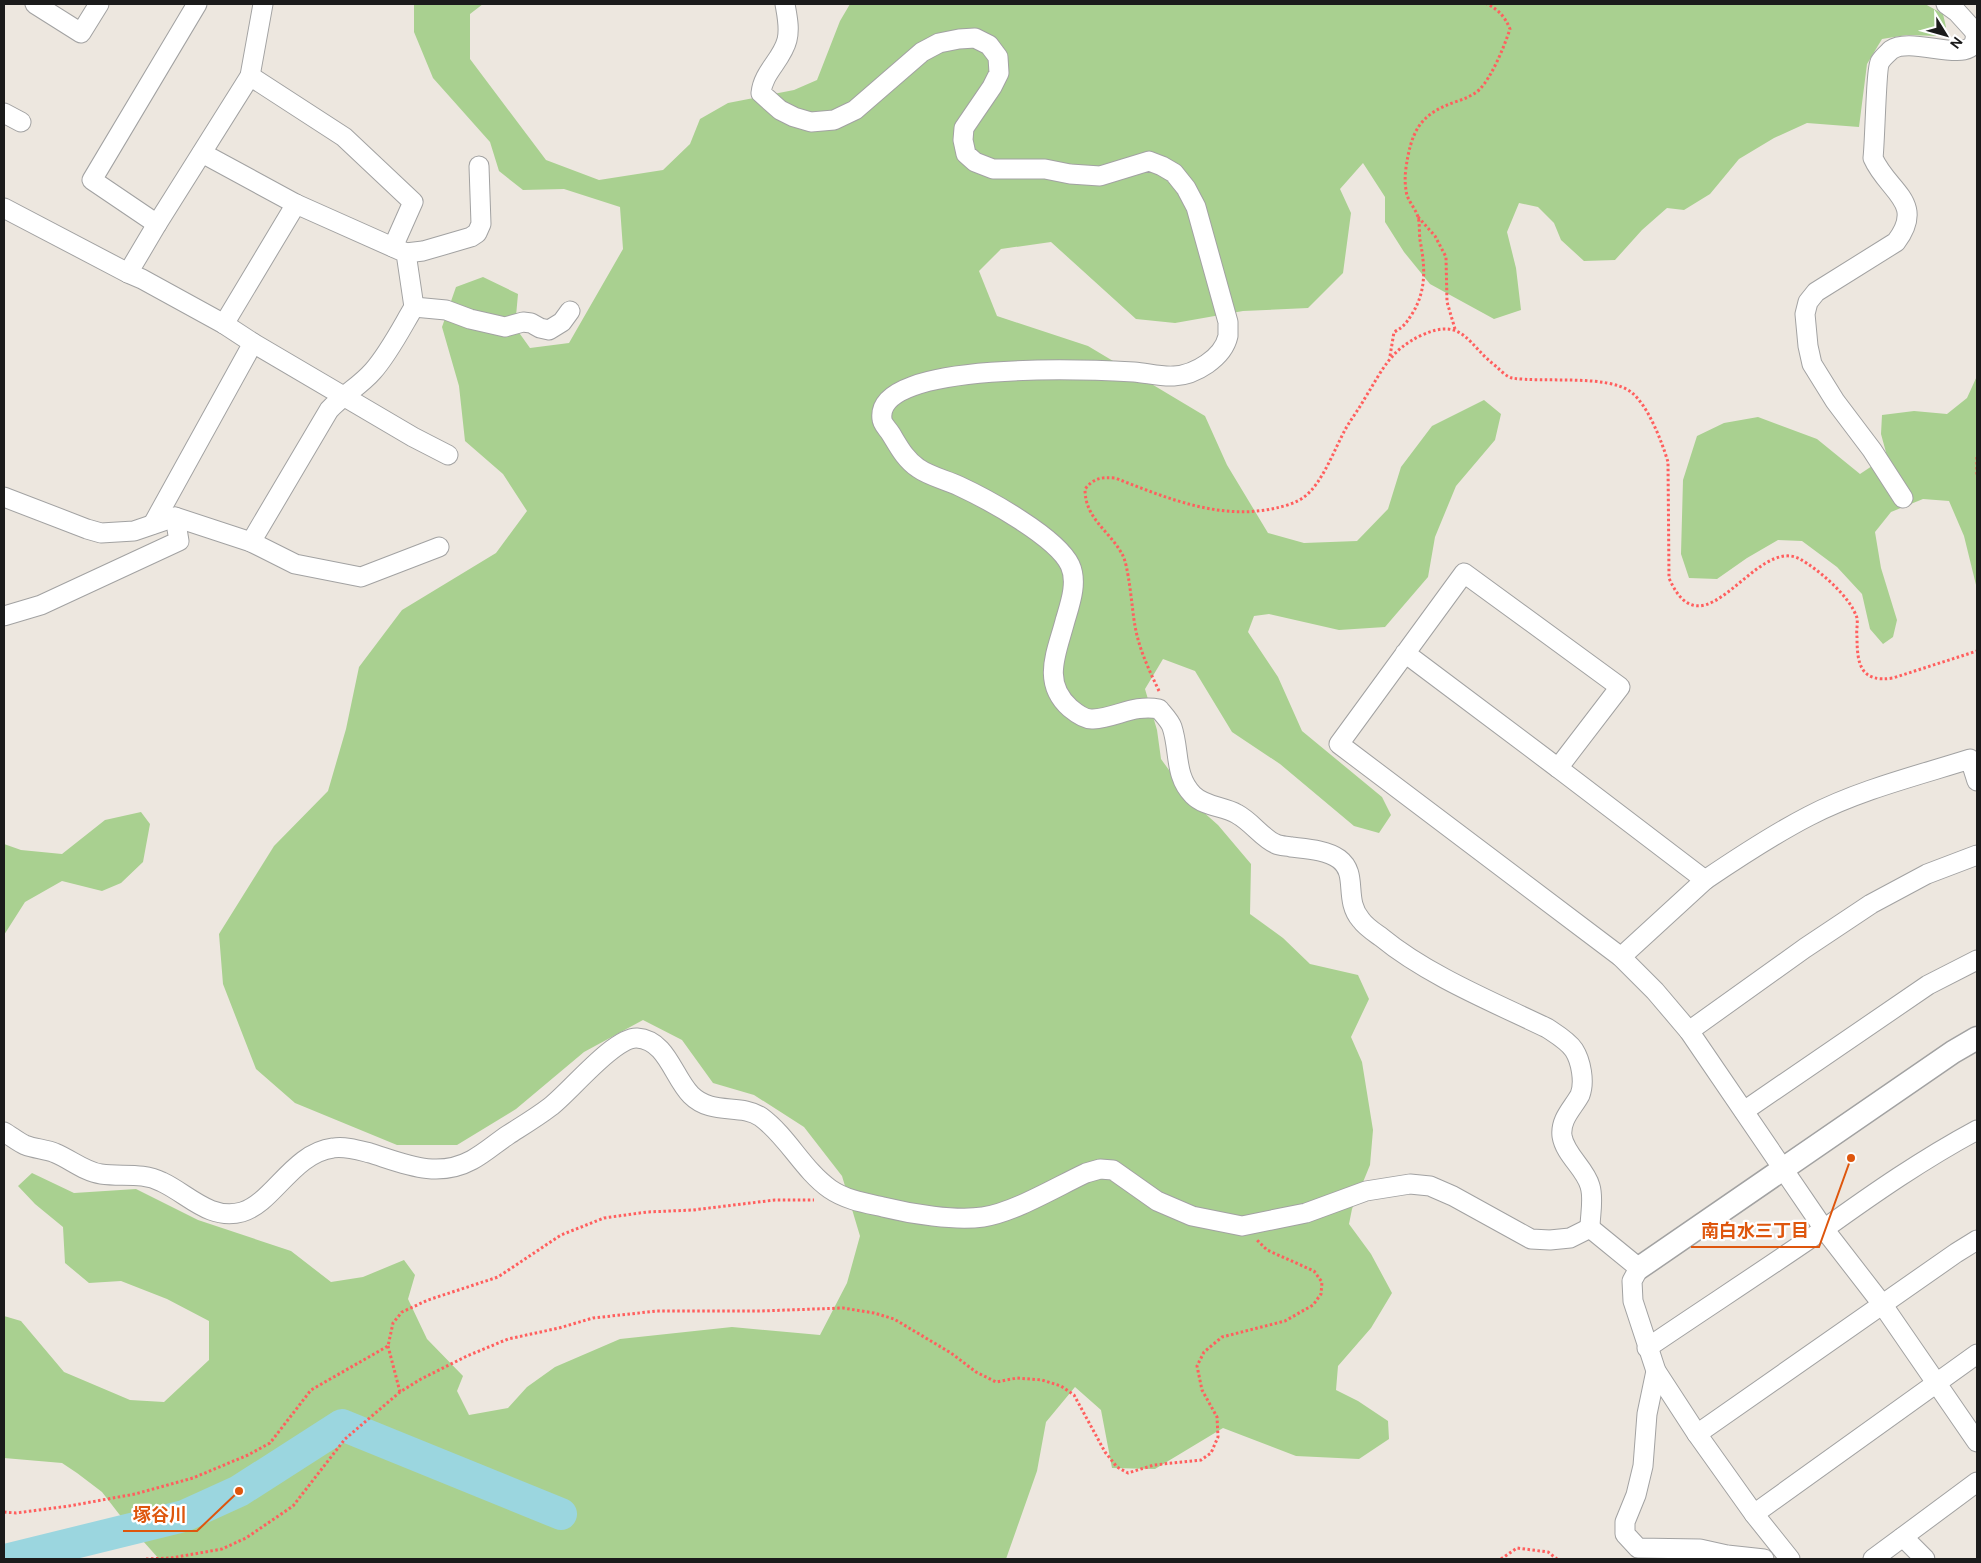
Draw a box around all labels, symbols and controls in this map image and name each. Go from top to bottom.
north arrow [1921,10,1971,60]
text: N [1946,33,1967,52]
callout: 南白水三丁目 [1691,1214,1819,1247]
text: 南白水三丁目 [1701,1219,1809,1243]
callout: 塚谷川 [123,1498,197,1531]
text: 塚谷川 [133,1503,187,1527]

